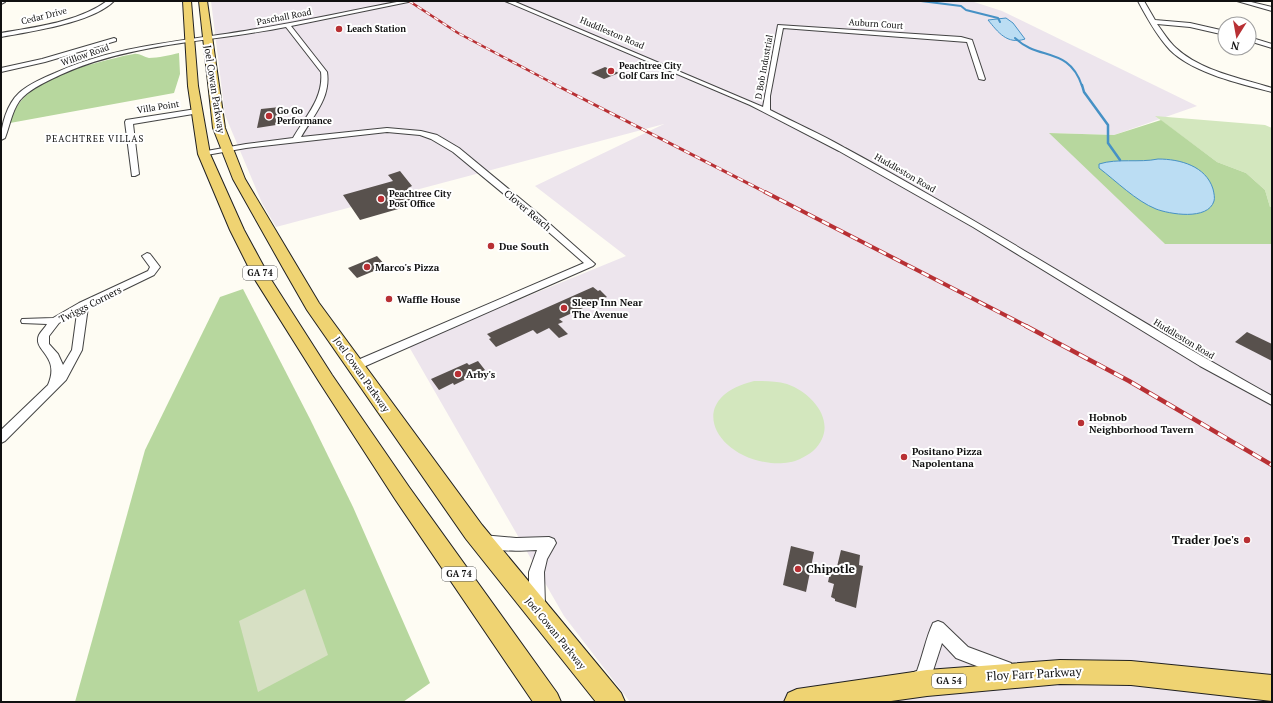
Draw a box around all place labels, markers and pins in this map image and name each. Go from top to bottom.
place label: Leach Station [347,23,406,35]
marker: Leach Station [334,24,344,34]
place label: Peachtree City Golf Cars Inc [619,60,681,82]
marker: Peachtree City Golf Cars Inc [606,66,616,76]
place label: Go Go Performance [277,105,332,127]
marker: Go Go Performance [264,111,274,121]
place label: Peachtree City Post Office [389,188,451,210]
marker: Peachtree City Post Office [376,194,386,204]
place label: Due South [499,240,549,253]
marker: Due South [486,241,496,251]
place label: Marco's Pizza [375,261,440,274]
marker: Marco's Pizza [362,262,372,272]
place label: Waffle House [397,293,461,306]
marker: Waffle House [384,294,394,304]
place label: Sleep Inn Near The Avenue [572,296,643,321]
marker: Sleep Inn Near The Avenue [559,303,569,313]
place label: Arby's [466,368,496,381]
marker: Arby's [453,369,463,379]
place label: Hobnob Neighborhood Tavern [1089,411,1194,436]
marker: Hobnob Neighborhood Tavern [1076,418,1086,428]
place label: Positano Pizza Napolentana [912,445,982,470]
marker: Positano Pizza Napolentana [899,452,909,462]
place label: Trader Joe's [1172,532,1240,547]
marker: Trader Joe's [1242,535,1252,545]
place label: Chipotle [806,561,856,576]
marker: Chipotle [793,564,803,574]

